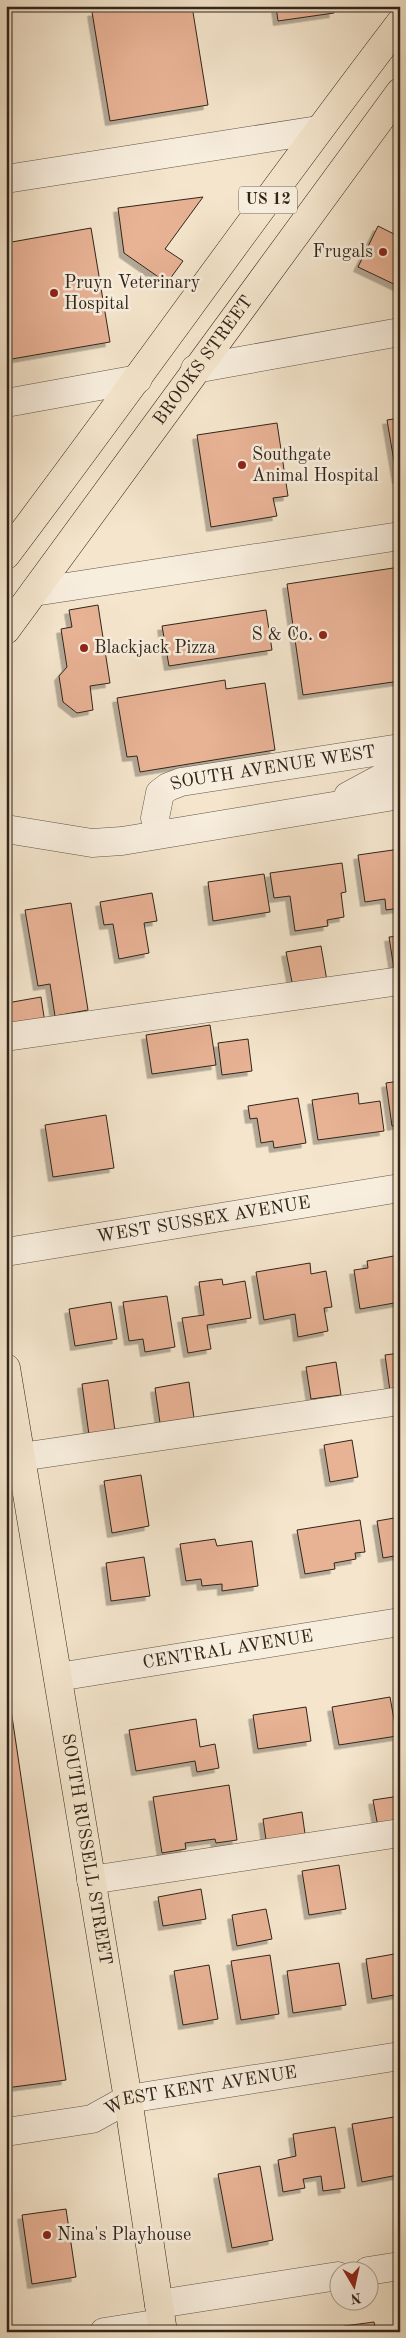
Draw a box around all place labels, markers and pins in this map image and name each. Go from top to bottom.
place label: Frugals [313,243,373,261]
marker: Frugals [377,246,389,258]
place label: Pruyn Veterinary Hospital [64,274,201,313]
marker: Pruyn Veterinary Hospital [48,287,60,299]
place label: Southgate Animal Hospital [252,446,379,485]
marker: Southgate Animal Hospital [236,459,248,471]
place label: S & Co. [252,626,313,644]
marker: S & Co. [317,629,329,641]
place label: Blackjack Pizza [94,639,216,657]
marker: Blackjack Pizza [78,642,90,654]
place label: Nina's Playhouse [57,2226,191,2244]
marker: Nina's Playhouse [41,2229,53,2241]

